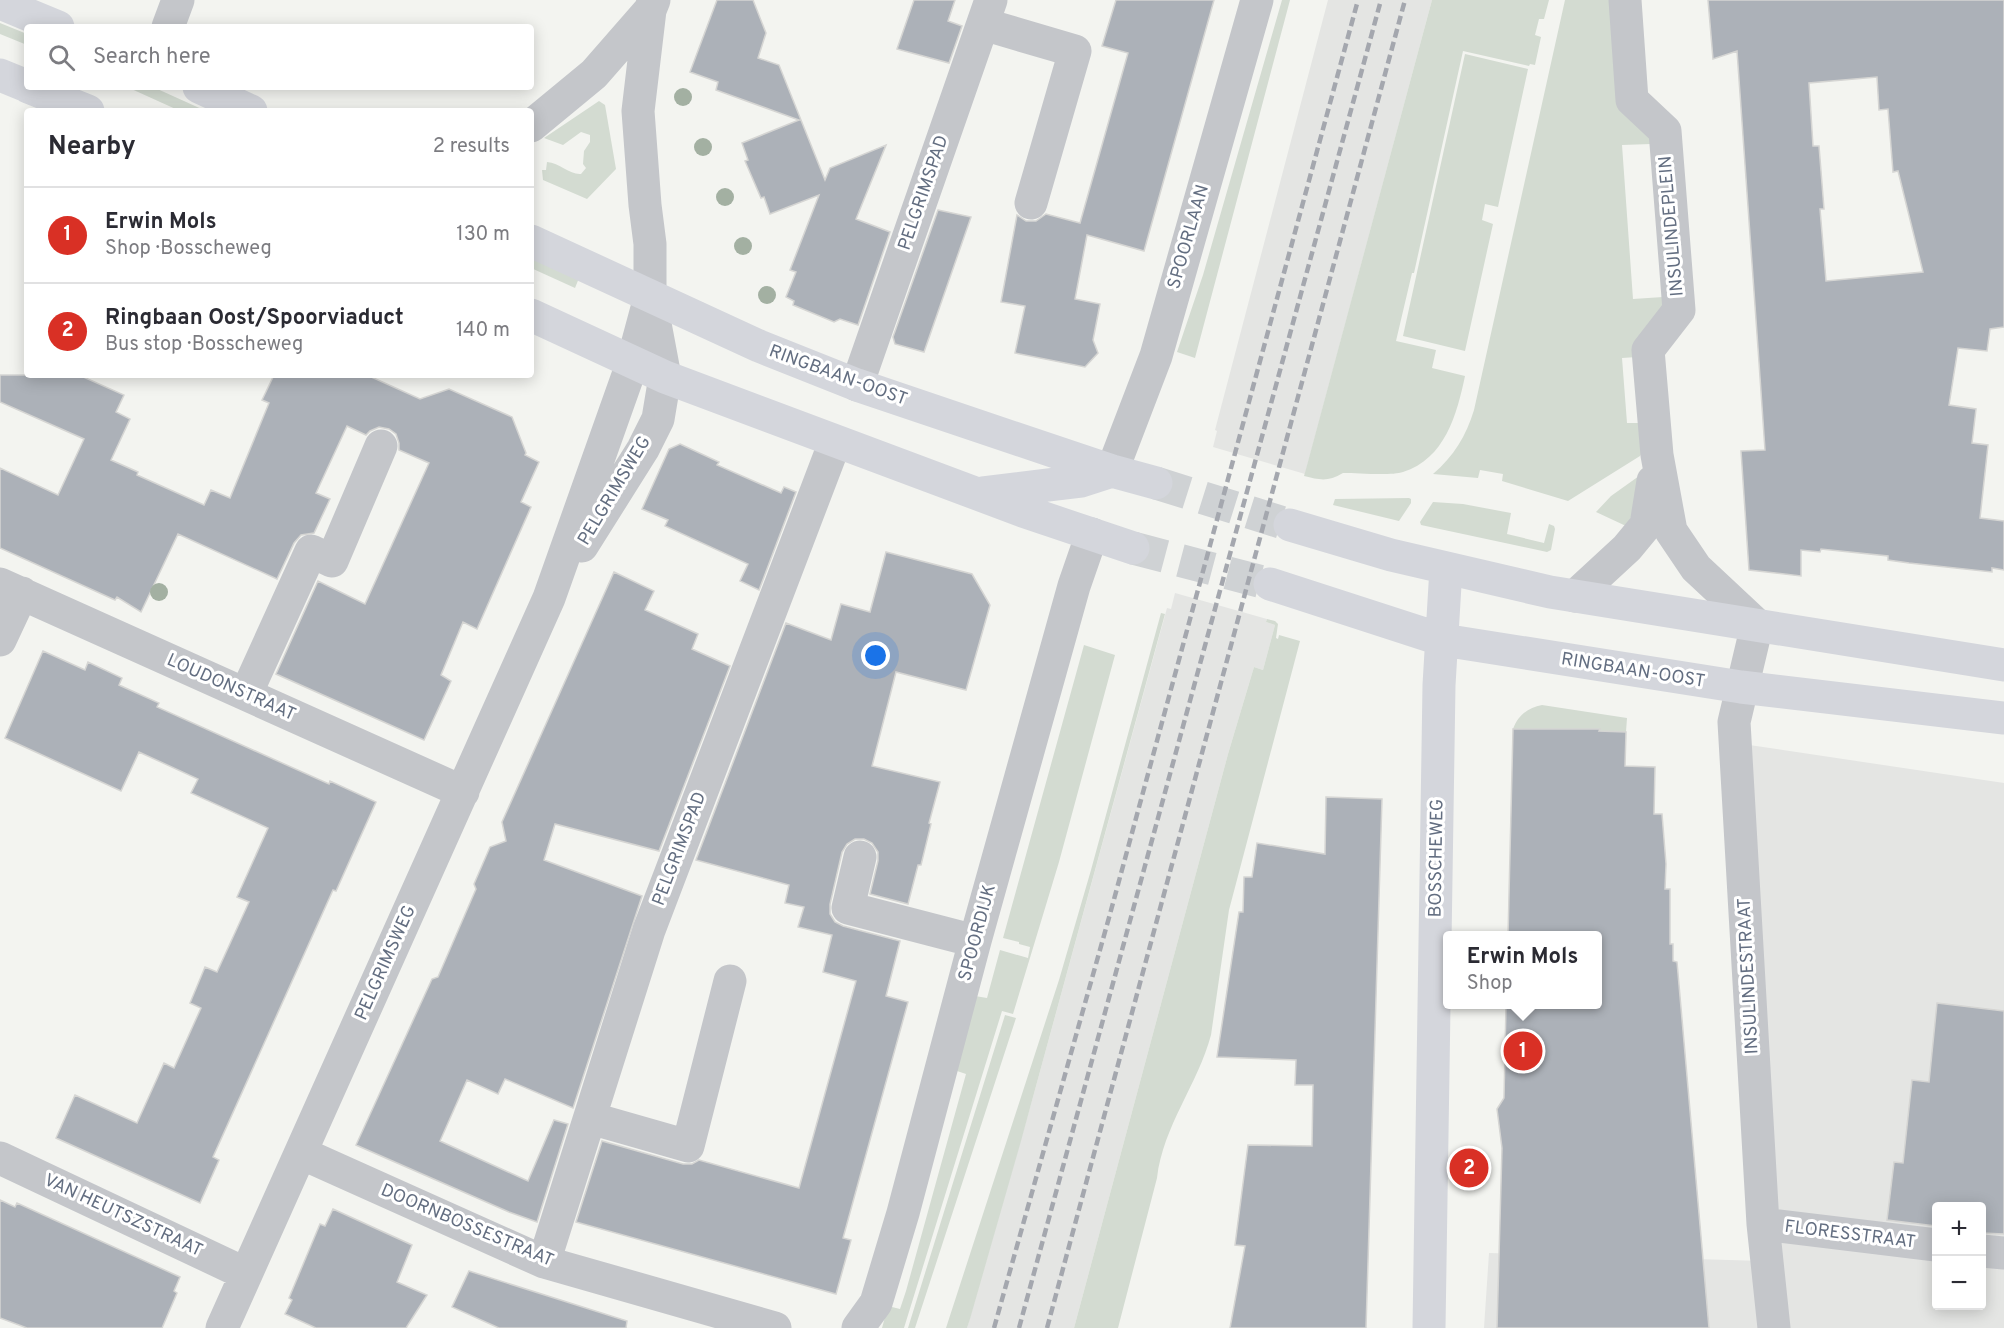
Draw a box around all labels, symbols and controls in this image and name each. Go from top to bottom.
search box [24,24,534,90]
icon: search [45,41,78,74]
text: Search here [93,44,211,71]
text: Nearby [48,131,136,164]
street label: PELGRIMSPAD [894,132,954,254]
text: 2 results [433,134,510,160]
street label: INSULINDEPLEIN [1654,155,1690,297]
street label: SPOORLAAN [1163,182,1215,292]
text: Erwin Mols [105,209,217,236]
text: 1 [64,222,72,248]
text: 130 m [456,222,510,248]
text: Shop · Bosscheweg [105,236,272,262]
text: Ringbaan Oost/Spoorviaduct [105,305,404,332]
text: 2 [61,318,74,344]
text: 140 m [456,318,510,344]
text: Bus stop · Bosscheweg [105,332,303,358]
street label: RINGBAAN-OOST [766,340,910,412]
street label: PELGRIMSWEG [573,432,657,550]
your location [861,641,890,670]
street label: RINGBAAN-OOST [1559,648,1707,694]
street label: LOUDONSTRAAT [163,649,299,727]
street label: PELGRIMSPAD [648,789,712,909]
street label: BOSSCHEWEG [1424,798,1450,918]
street label: SPOORDIJK [954,882,1002,984]
street label: INSULINDESTRAAT [1733,897,1765,1055]
street label: PELGRIMSWEG [350,902,422,1024]
popup [1443,931,1602,1009]
text: Erwin Mols [1467,944,1578,971]
text: Shop [1467,971,1513,997]
pin: 1 [1504,1028,1543,1074]
pin: 2 [1450,1146,1488,1190]
street label: VAN HEUTSZSTRAAT [40,1169,206,1263]
street label: DOORNBOSSESTRAAT [377,1179,557,1273]
map controls [1932,1202,1986,1310]
button: + [1932,1202,1986,1256]
street label: FLORESSTRAAT [1783,1216,1917,1254]
button: − [1932,1256,1986,1310]

